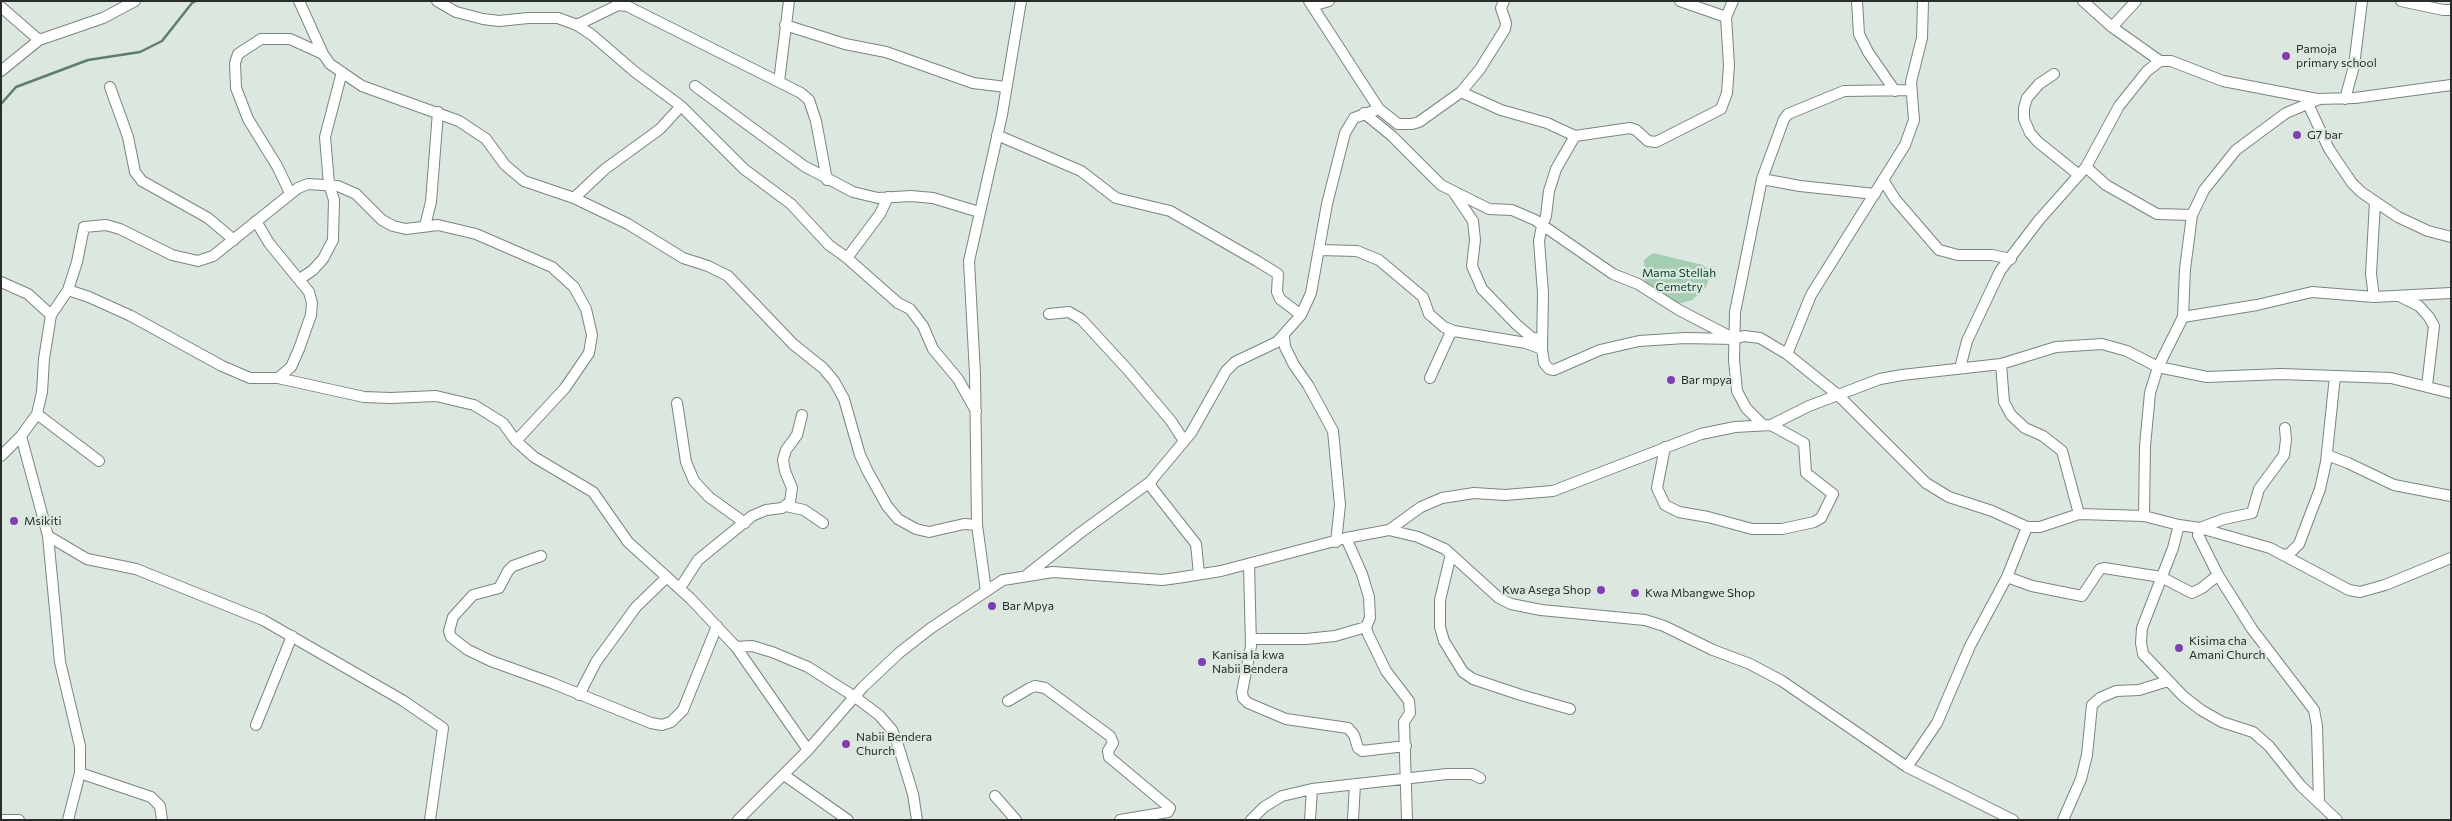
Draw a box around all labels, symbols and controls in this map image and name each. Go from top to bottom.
place label: Pamoja primary school [2296,42,2377,70]
marker: Pamoja primary school [2280,50,2292,62]
place label: G7 bar [2307,128,2343,142]
marker: G7 bar [2291,129,2303,141]
park label: Mama Stellah Cemetry [1642,266,1716,294]
place label: Bar mpya [1681,373,1732,387]
marker: Bar mpya [1665,374,1677,386]
place label: Msikiti [24,514,62,528]
marker: Msikiti [8,515,20,527]
place label: Kwa Asega Shop [1502,583,1591,597]
marker: Kwa Asega Shop [1595,584,1607,596]
place label: Kwa Mbangwe Shop [1645,586,1755,600]
marker: Kwa Mbangwe Shop [1629,587,1641,599]
place label: Bar Mpya [1002,599,1054,613]
marker: Bar Mpya [986,600,998,612]
place label: Kisima cha Amani Church [2189,634,2265,662]
marker: Kisima cha Amani Church [2173,642,2185,654]
place label: Kanisa la kwa Nabii Bendera [1212,648,1288,676]
marker: Kanisa la kwa Nabii Bendera [1196,656,1208,668]
place label: Nabii Bendera Church [856,730,932,758]
marker: Nabii Bendera Church [840,738,852,750]

